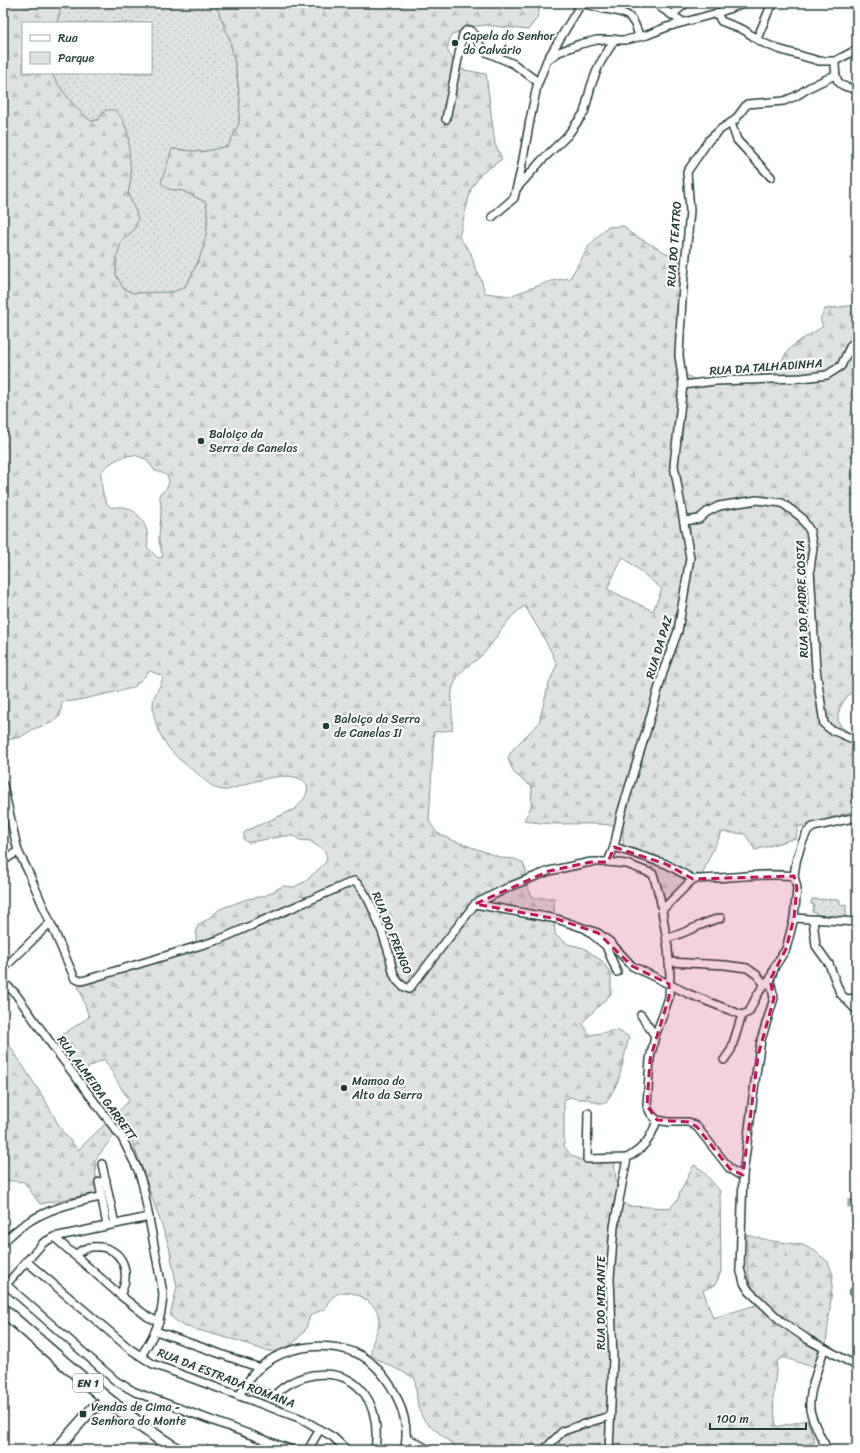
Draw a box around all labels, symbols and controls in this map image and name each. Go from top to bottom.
legend [22,22,152,74]
place label: Capela do Senhor do Calvário [463,25,556,61]
text: Rua [58,27,79,49]
marker: Capela do Senhor do Calvário [450,38,460,48]
text: Parque [58,47,95,69]
street label: RUA DO TEATRO [660,200,688,288]
street label: RUA DA TALHADINHA [709,352,823,382]
place label: Baloiço da Serra de Canelas [209,423,298,459]
marker: Baloiço da Serra de Canelas [196,436,206,446]
street label: RUA DO PADRE COSTA [789,540,815,658]
street label: RUA DA PAZ [639,612,679,682]
place label: Baloiço da Serra de Canelas II [334,708,420,744]
marker: Baloiço da Serra de Canelas II [321,721,331,731]
street label: RUA DO FRENGO [365,888,419,978]
street label: RUA ALMEIDA GARRETT [51,1031,143,1146]
place label: Mamoa do Alto da Serra [351,1070,422,1106]
marker: Mamoa do Alto da Serra [339,1083,349,1093]
street label: RUA DO MIRANTE [590,1255,612,1350]
street label: RUA DA ESTRADA ROMANA [154,1342,298,1414]
road number: EN 1 [73,1374,103,1392]
place label: Vendas de Cima - Senhora do Monte [91,1396,186,1432]
scale bar [710,1405,806,1431]
text: 100 m [716,1408,749,1430]
marker: Vendas de Cima - Senhora do Monte [78,1409,88,1419]

